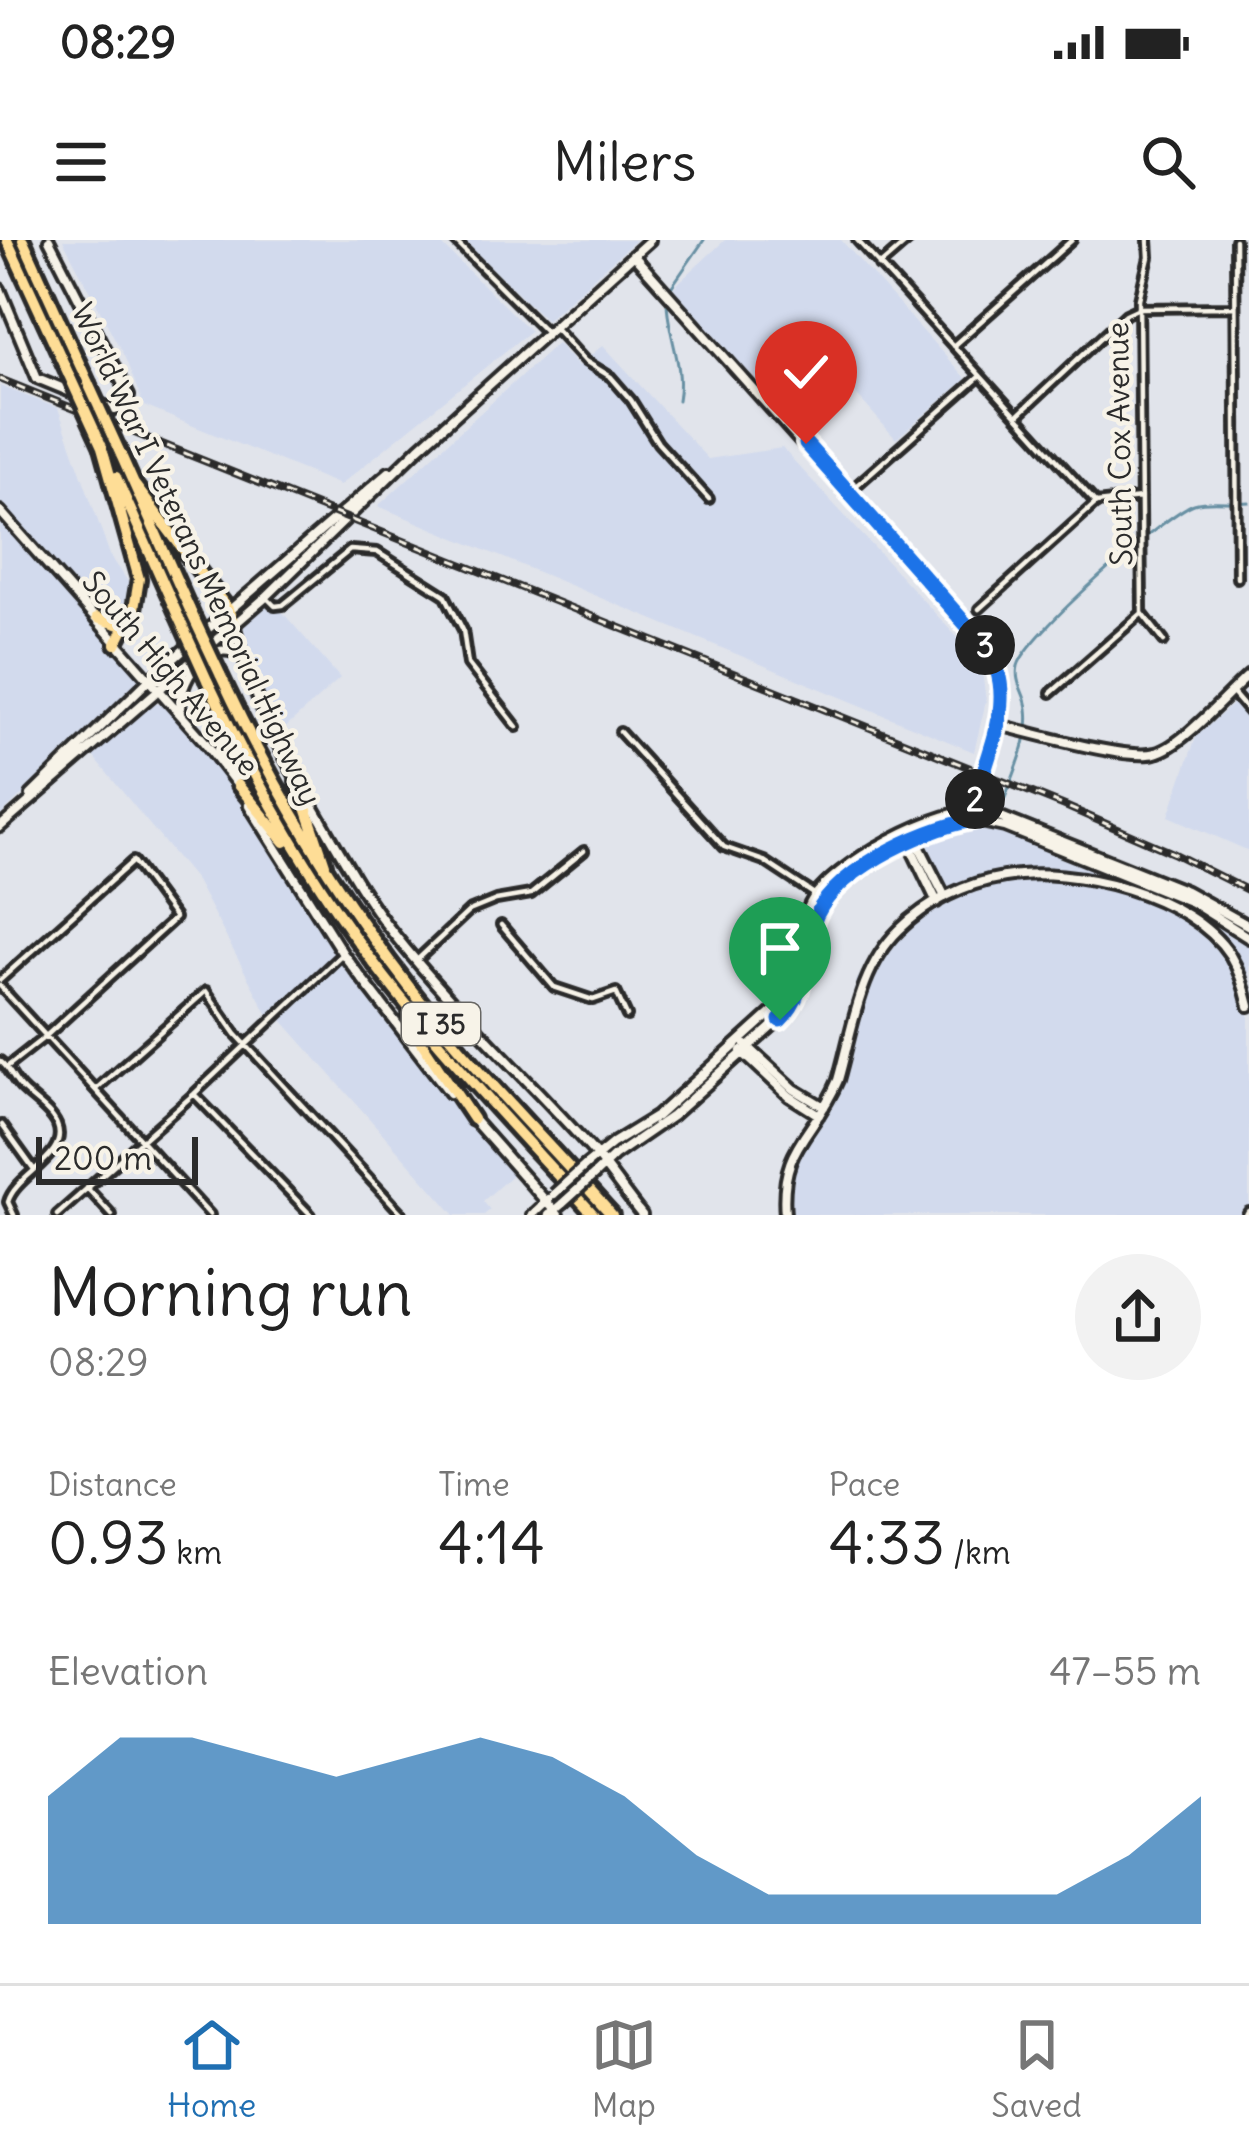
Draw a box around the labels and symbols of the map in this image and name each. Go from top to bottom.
street label: World War I Veterans Memorial Highway [64,297,330,811]
pin [755,321,857,444]
street label: South Cox Avenue [1098,322,1140,566]
street label: South High Avenue [74,563,268,783]
pin: 3 [955,615,1015,675]
pin: 2 [945,769,1005,829]
pin [729,897,831,1020]
road number: I 35 [402,1003,480,1045]
scale bar [36,1131,198,1184]

